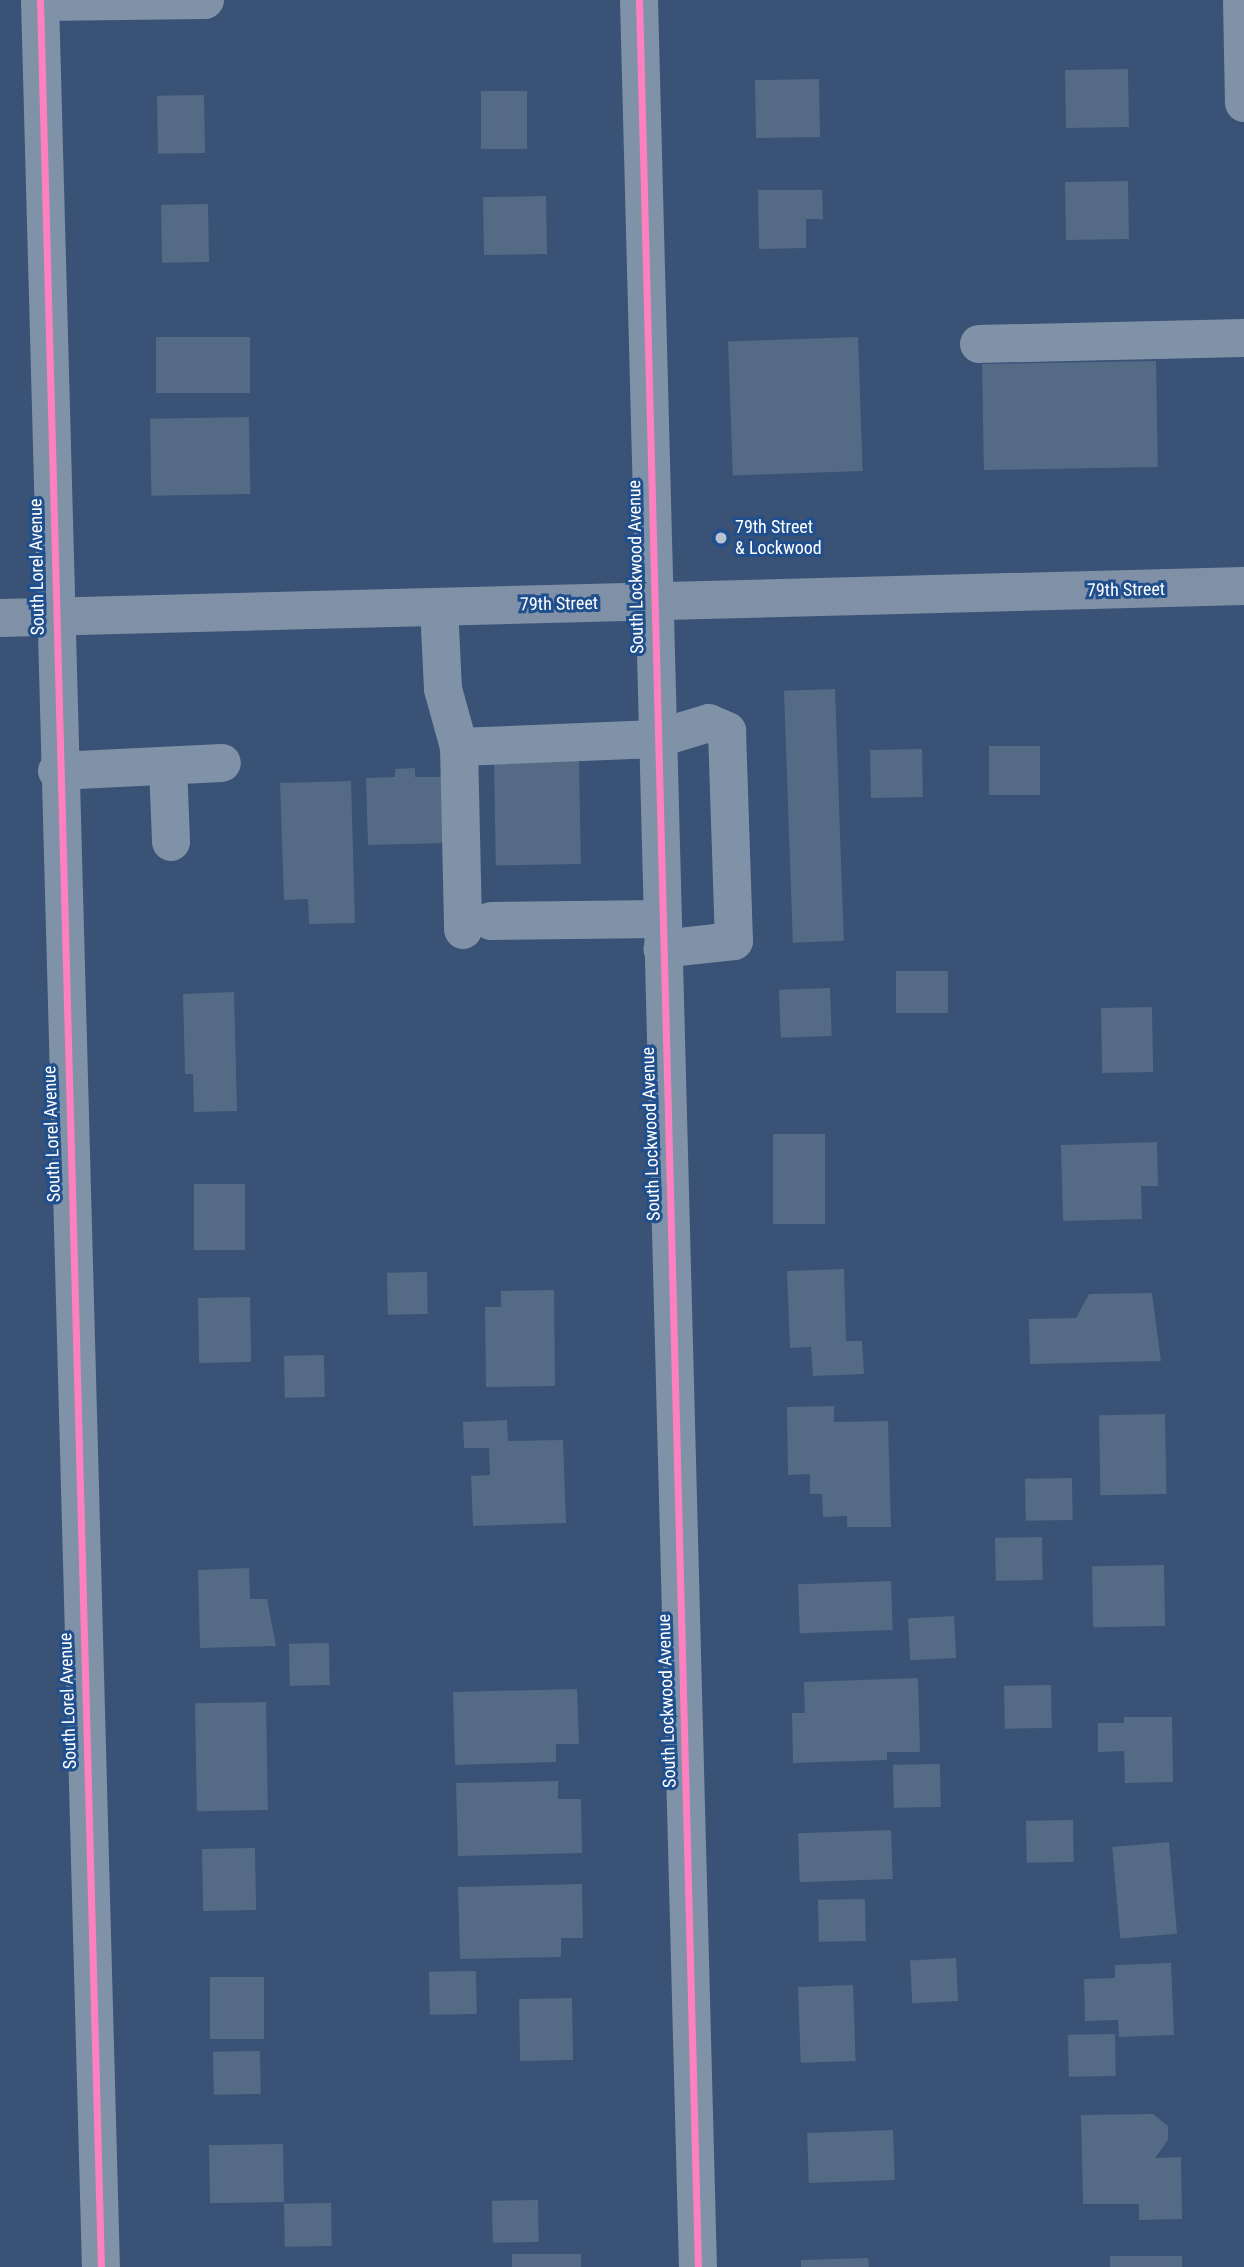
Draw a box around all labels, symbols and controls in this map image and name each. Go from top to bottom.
street label: South Lockwood Avenue [624,480,648,654]
street label: South Lorel Avenue [25,498,49,636]
place label: 79th Street & Lockwood [735,517,822,560]
marker: 79th Street & Lockwood [713,530,729,546]
street label: 79th Street [1087,579,1165,601]
street label: 79th Street [520,593,598,615]
street label: South Lockwood Avenue [637,1047,665,1221]
street label: South Lorel Avenue [39,1065,65,1203]
street label: South Lockwood Avenue [653,1614,681,1788]
street label: South Lorel Avenue [55,1632,81,1770]

